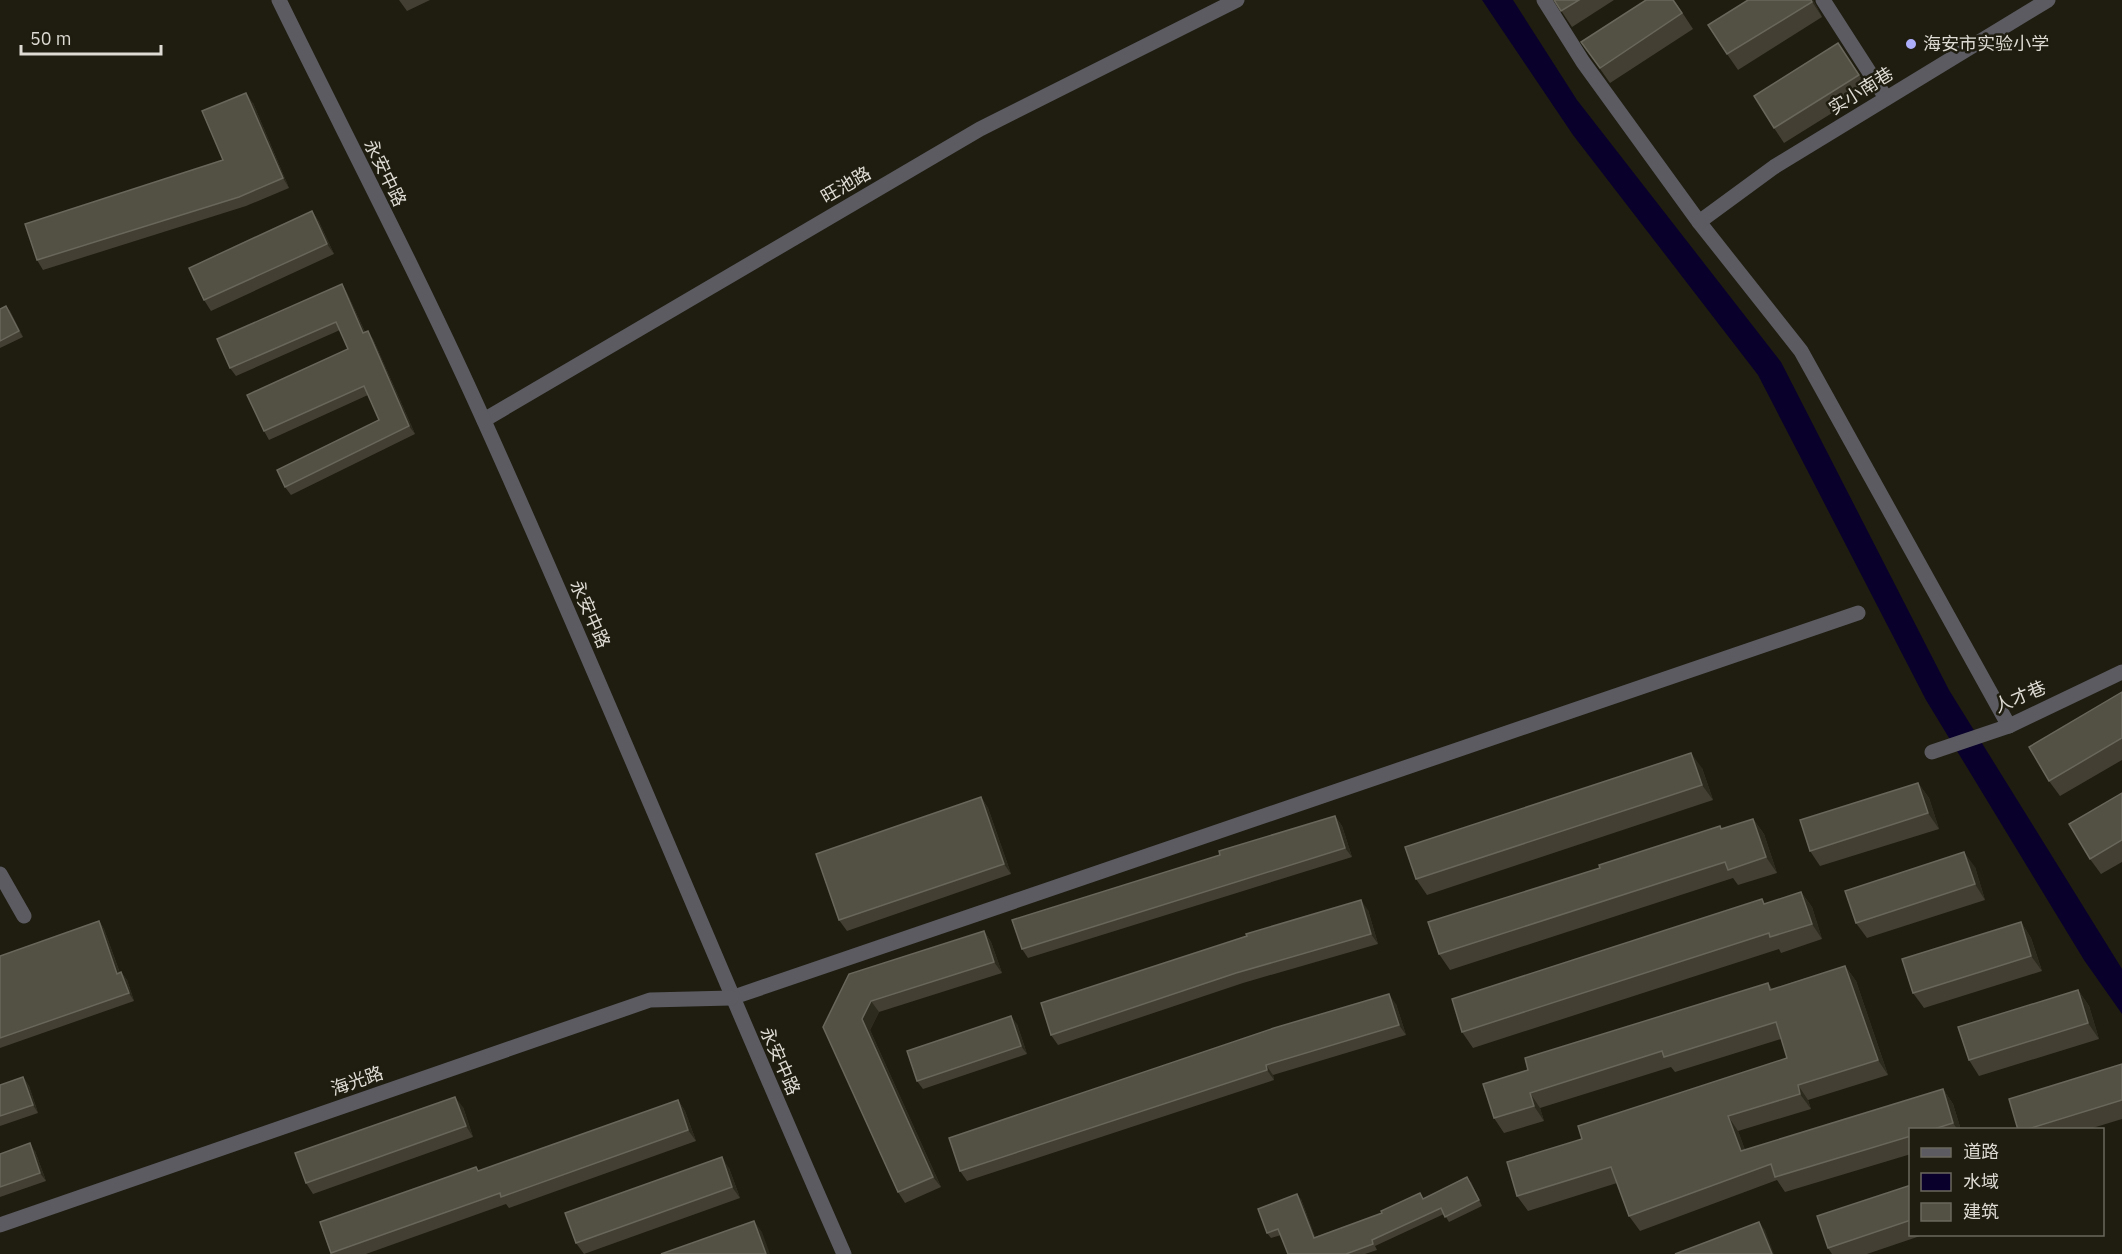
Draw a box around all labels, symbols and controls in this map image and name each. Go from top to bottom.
scale bar [21,18,160,56]
text: 50 m [30,27,72,50]
place label: 海安市实验小学 [1923,32,2049,55]
marker: 海安市实验小学 [1904,37,1918,51]
street label: 实小南巷 [1824,62,1897,119]
street label: 永安中路 [359,135,412,210]
street label: 旺池路 [817,161,875,208]
street label: 永安中路 [565,576,616,651]
street label: 人才巷 [1990,675,2049,718]
street label: 永安中路 [755,1023,806,1098]
street label: 海光路 [328,1061,386,1100]
legend [1909,1128,2104,1236]
text: 道路 [1963,1140,1999,1163]
text: 水域 [1963,1170,1999,1193]
text: 建筑 [1963,1200,1999,1223]

